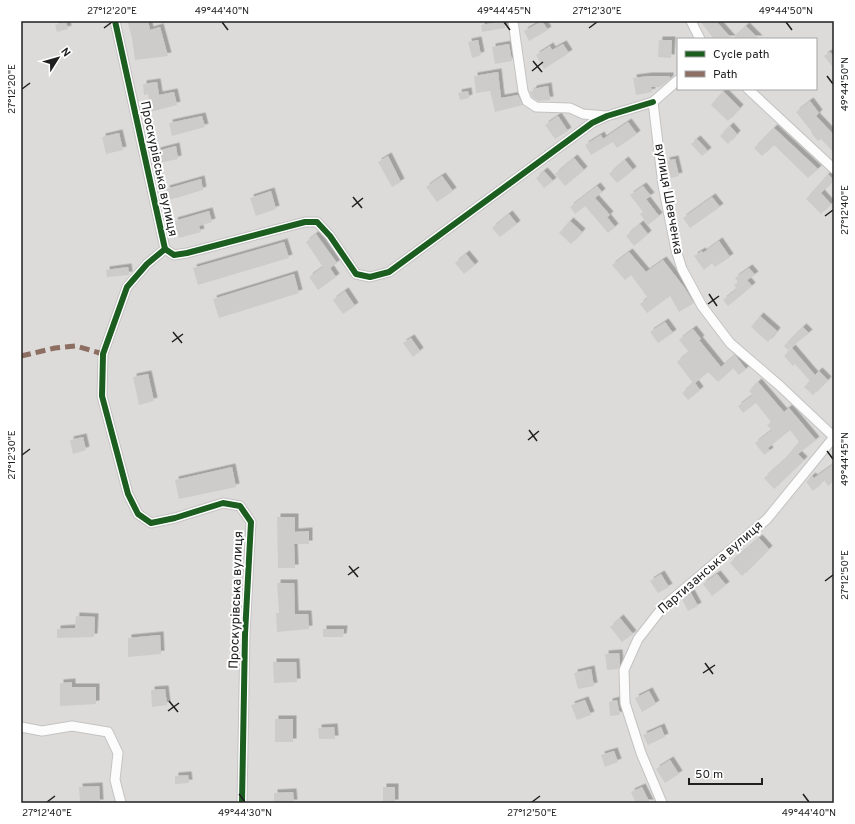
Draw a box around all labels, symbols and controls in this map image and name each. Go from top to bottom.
text: 27°12'20"E [87,5,137,18]
text: 49°44'40"N [195,5,249,18]
text: 49°44'45"N [477,5,531,18]
text: 27°12'30"E [572,5,622,18]
text: 49°44'50"N [759,5,813,18]
north arrow [38,38,78,78]
legend [677,38,817,90]
text: N [57,45,73,60]
text: Cycle path [713,47,770,63]
text: 49°44'50"N [839,57,852,111]
text: 27°12'20"E [6,64,19,114]
text: Path [713,67,738,83]
street label: Проскурівська вулиця [136,100,180,238]
street label: вулиця Шевченка [650,142,686,256]
text: 27°12'40"E [839,185,852,235]
text: 27°12'30"E [6,430,19,480]
text: 49°44'45"N [839,432,852,486]
street label: Партизанська вулиця [655,518,767,618]
street label: Проскурівська вулиця [227,531,247,669]
text: 27°12'50"E [839,550,852,600]
scale bar [689,760,762,786]
text: 50 m [695,767,723,783]
text: 27°12'40"E [22,807,72,820]
text: 49°44'30"N [218,807,272,820]
text: 27°12'50"E [507,807,557,820]
text: 49°44'40"N [782,807,836,820]

